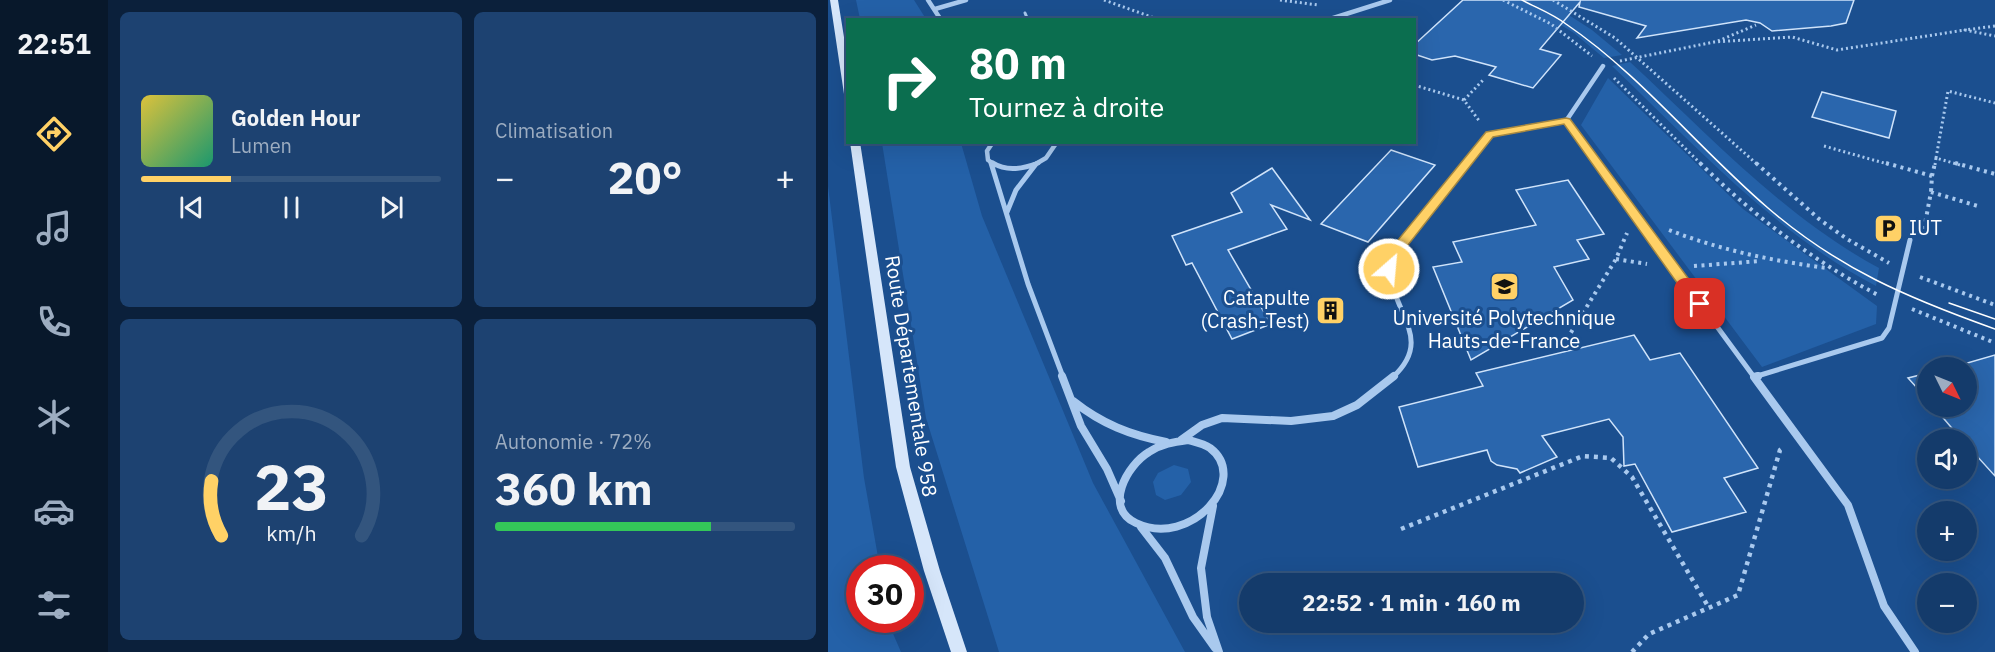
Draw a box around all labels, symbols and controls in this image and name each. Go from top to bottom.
text: 22:51 [17,26,91,61]
text: 80 m [969,36,1067,91]
icon: right [870,42,948,120]
text: Tournez à droite [969,89,1164,124]
text: Golden Hour [231,103,360,132]
icon: directions [33,113,75,155]
text: Climatisation [495,117,613,144]
text: Lumen [231,132,292,159]
text: 20° [607,148,683,206]
text: − [495,156,515,199]
text: + [775,156,795,199]
icon: previous [175,191,208,224]
icon: pause [275,191,308,224]
icon: next [375,191,408,224]
icon: music [33,207,75,249]
parking icon: IUT [1872,212,1904,244]
place label: IUT [1909,214,1942,241]
position arrow [1357,237,1421,301]
street label: Route Départementale 958 [879,253,944,499]
school or university icon: Université Polytechnique Hauts-de-France [1488,271,1520,303]
pin [1674,278,1725,329]
place label: Catapulte (Crash-Test) [1200,284,1310,334]
icon: arrive [1683,287,1716,320]
building icon: Catapulte (Crash-Test) [1315,294,1347,326]
icon: phone [33,301,75,343]
place label: Université Polytechnique Hauts-de-France [1392,304,1616,354]
north arrow [1917,357,1977,417]
map controls [1917,357,1977,633]
icon: climate [33,396,75,438]
text: Autonomie · 72% [495,428,652,455]
button: sound [1917,429,1977,489]
text: 23 [254,446,328,527]
text: 360 km [495,459,653,517]
icon: car [33,490,75,532]
button: + [1917,501,1977,561]
text: km/h [266,520,316,548]
speed limit sign: 30 [846,555,924,633]
button: − [1917,573,1977,633]
icon: filters [33,584,75,626]
text: 22:52 · 1 min · 160 m [1302,588,1521,617]

